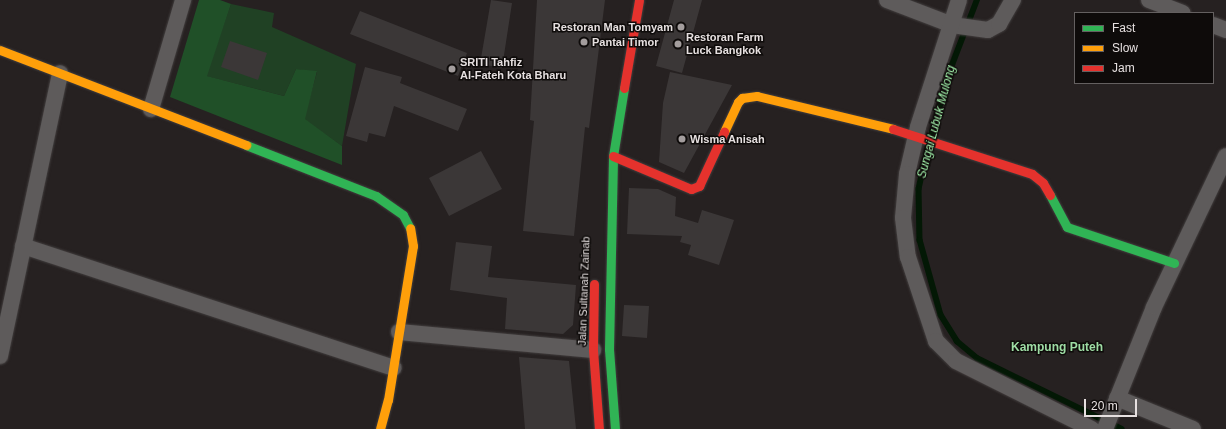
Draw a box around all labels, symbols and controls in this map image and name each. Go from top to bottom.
legend [1074,12,1214,84]
place label: Restoran Man Tomyam [553,20,673,34]
text: Fast [1112,21,1135,35]
marker: Restoran Man Tomyam [676,22,686,32]
place label: Restoran Farm Luck Bangkok [686,31,764,57]
place label: Pantai Timor [592,35,658,49]
marker: Pantai Timor [579,37,589,47]
marker: Restoran Farm Luck Bangkok [673,39,683,49]
text: Slow [1112,41,1138,55]
place label: SRITI Tahfiz Al-Fateh Kota Bharu [460,56,566,82]
text: Jam [1112,61,1135,75]
marker: SRITI Tahfiz Al-Fateh Kota Bharu [447,64,457,74]
water label: Sungai Lubuk Mulong [915,64,959,180]
place label: Wisma Anisah [690,132,765,146]
marker: Wisma Anisah [677,134,687,144]
street label: Jalan Sultanah Zainab [575,236,593,346]
district label: Kampung Puteh [1011,341,1103,355]
scale bar [1086,391,1139,417]
text: 20 m [1091,399,1118,413]

